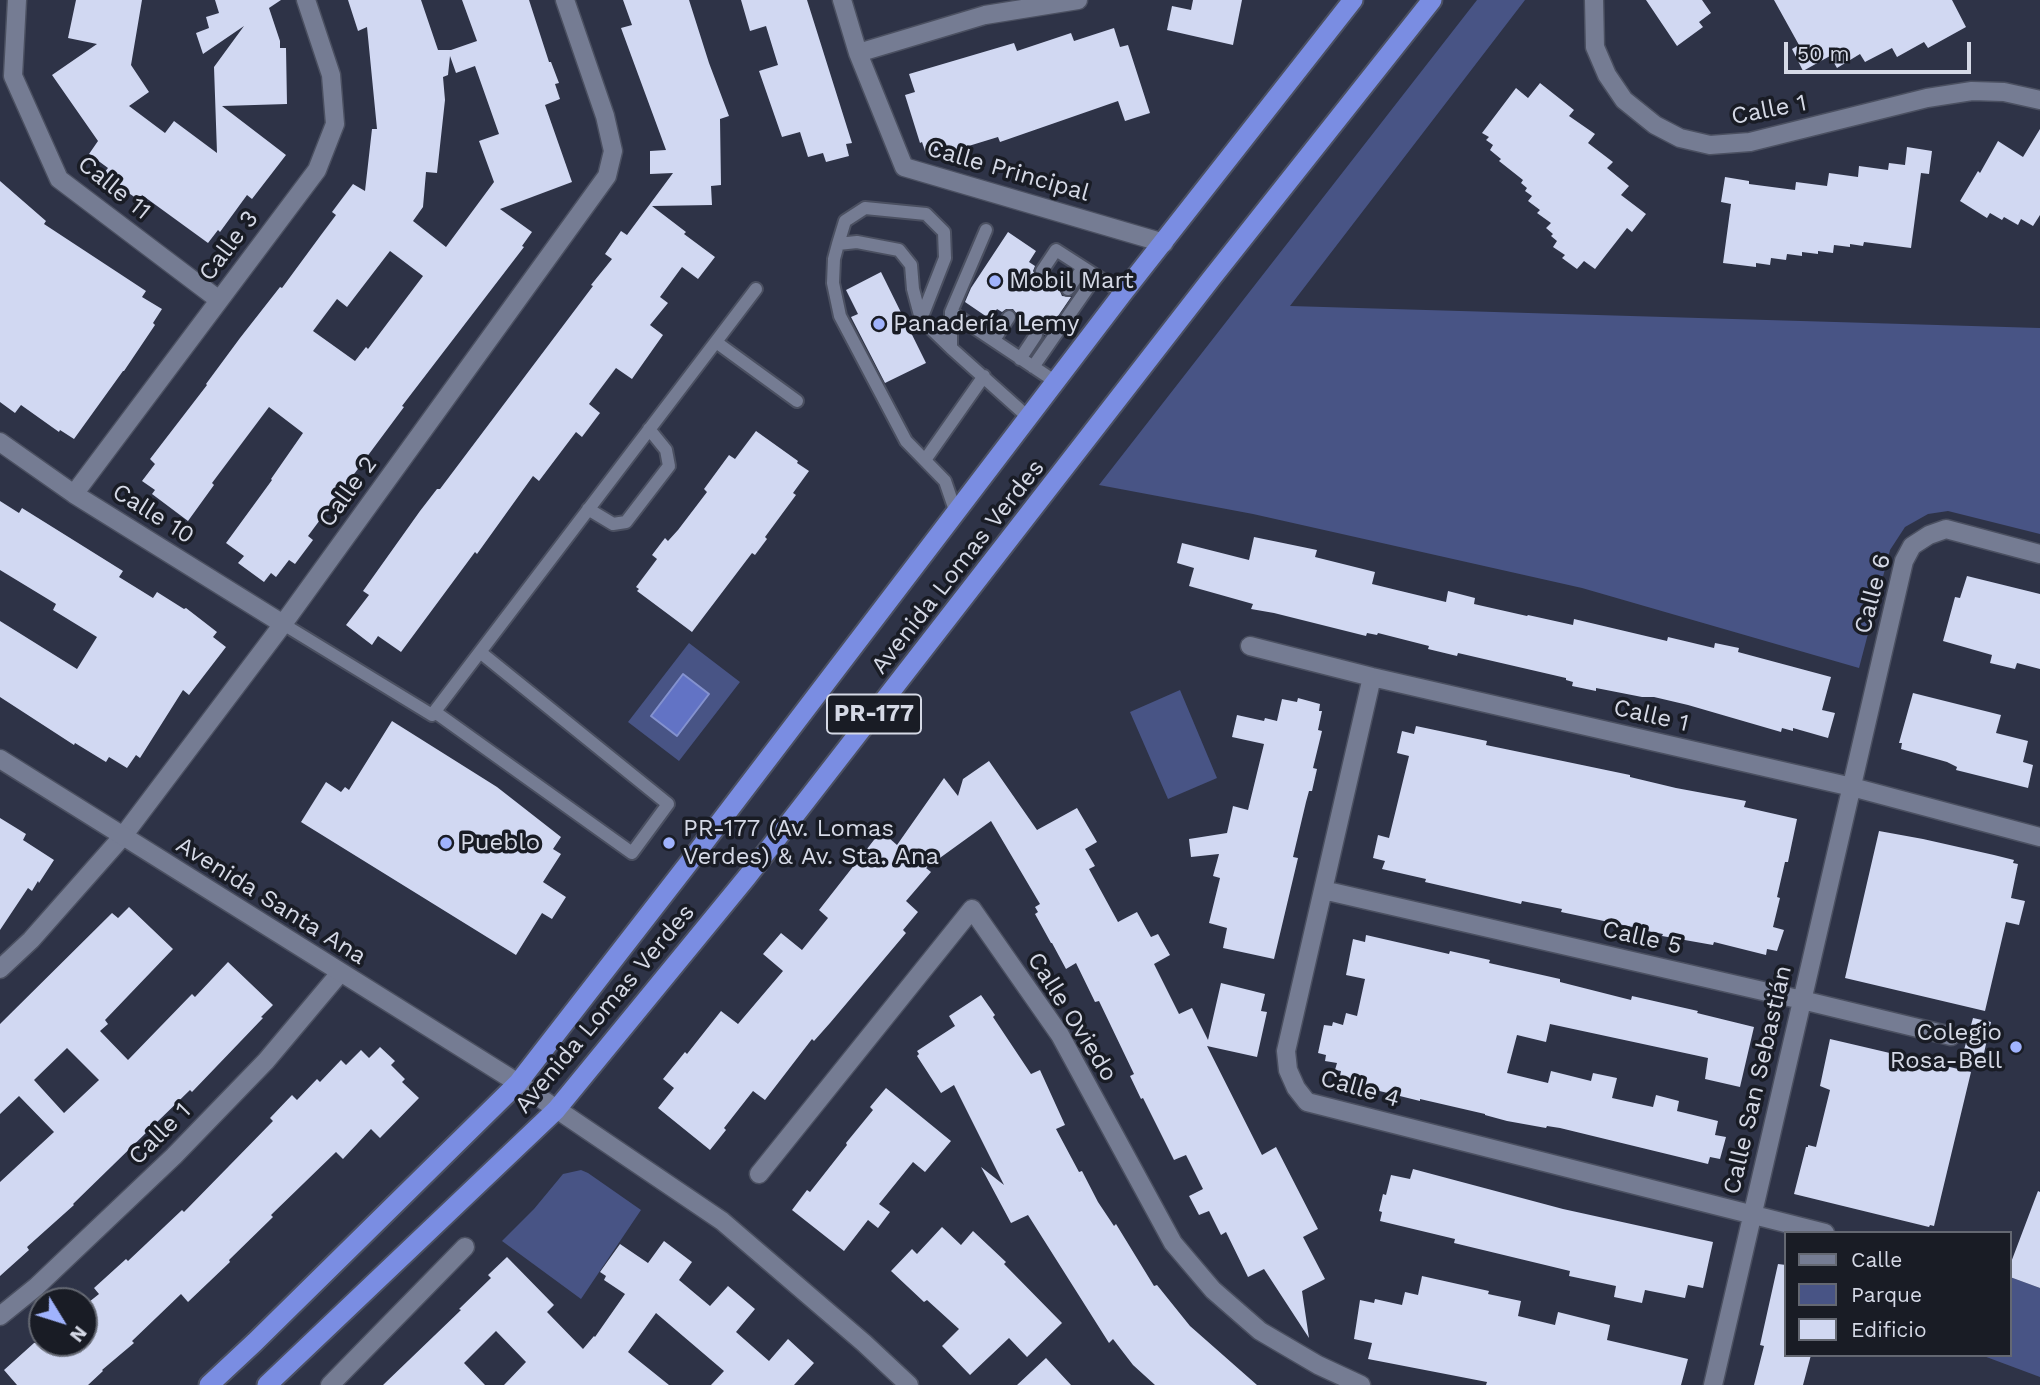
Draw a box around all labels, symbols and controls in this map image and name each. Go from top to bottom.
scale bar [1788,28,1975,72]
text: 50 m [1797,41,1849,66]
street label: Calle 1 [1729,89,1809,131]
street label: Calle Principal [923,134,1093,208]
street label: Calle 11 [72,150,156,226]
street label: Calle 3 [193,205,265,287]
place label: Mobil Mart [1009,267,1134,295]
marker: Mobil Mart [987,273,1003,289]
place label: Panadería Lemy [893,310,1079,338]
marker: Panadería Lemy [871,316,887,332]
street label: Calle 2 [313,451,383,533]
street label: Avenida Lomas Verdes [865,454,1051,680]
street label: Calle 10 [107,478,199,550]
street label: Calle 6 [1849,551,1897,637]
street label: Calle 1 [1611,693,1691,739]
road number: PR-177 [827,694,921,734]
place label: PR-177 (Av. Lomas Verdes) & Av. Sta. Ana [683,815,939,871]
place label: Pueblo [460,829,540,857]
street label: Avenida Santa Ana [171,831,371,971]
marker: Pueblo [438,835,454,851]
marker: PR-177 (Av. Lomas Verdes) & Av. Sta. Ana [661,835,677,851]
street label: Avenida Lomas Verdes [509,898,701,1120]
street label: Calle 5 [1599,915,1685,961]
street label: Calle Oviedo [1021,947,1123,1087]
street label: Calle San Sebastián [1718,963,1798,1197]
place label: Colegio Rosa-Bell [1890,1019,2002,1075]
marker: Colegio Rosa-Bell [2008,1039,2024,1055]
street label: Calle 4 [1317,1064,1403,1114]
street label: Calle 1 [123,1097,197,1171]
legend [1784,1231,2012,1357]
text: Calle [1851,1247,1902,1272]
text: Parque [1851,1282,1922,1307]
north arrow [28,1287,98,1357]
text: Edificio [1851,1317,1927,1342]
text: N [65,1321,92,1347]

